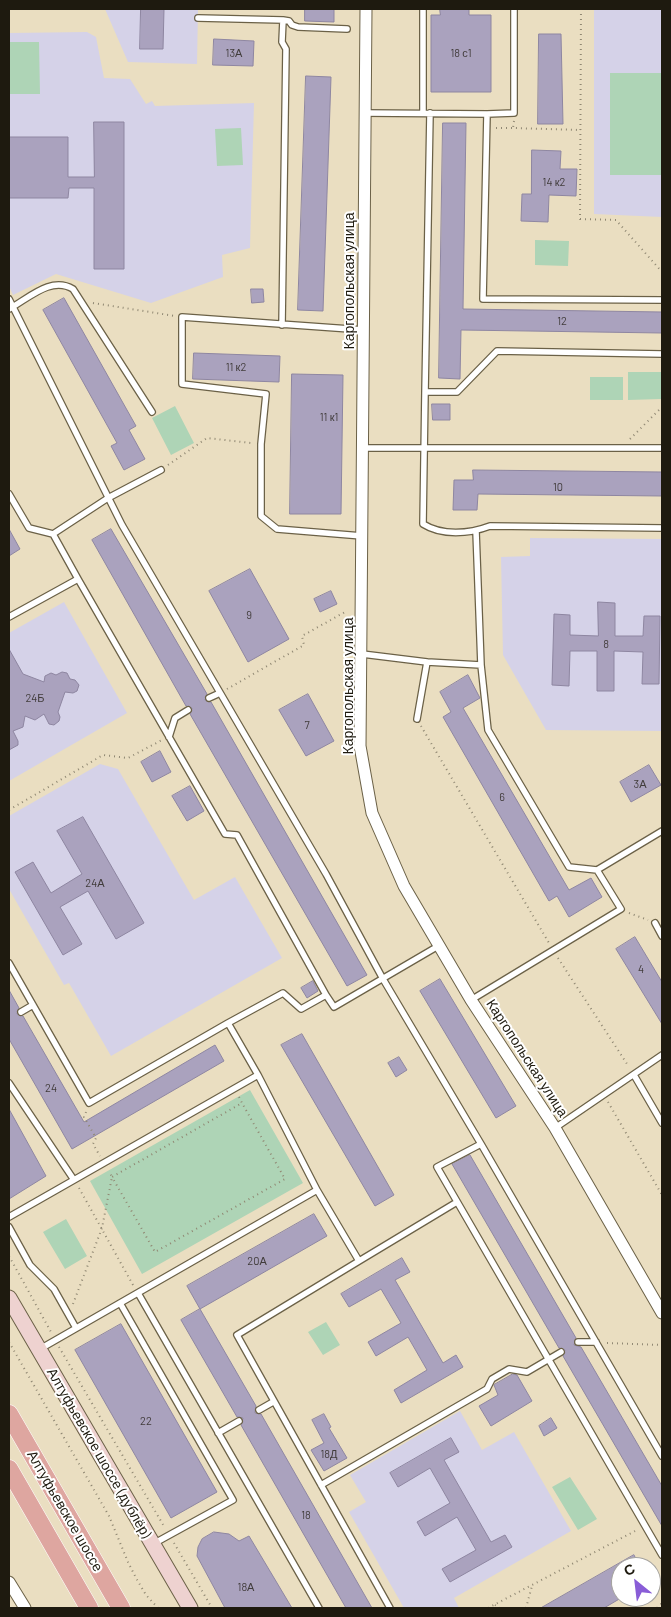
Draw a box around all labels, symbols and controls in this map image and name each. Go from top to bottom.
house number: 13А [226,46,242,60]
house number: 18 с1 [450,46,472,60]
house number: 14 к2 [543,175,565,189]
street label: Каргопольская улица [341,213,357,349]
house number: 12 [557,314,567,328]
house number: 11 к2 [226,360,246,374]
house number: 11 к1 [320,410,338,424]
house number: 10 [553,480,563,494]
house number: 9 [246,608,252,622]
street label: Каргопольская улица [340,618,356,754]
house number: 8 [603,637,609,651]
house number: 24Б [25,691,45,705]
house number: 7 [304,718,310,732]
house number: 3А [633,777,647,791]
house number: 6 [499,790,505,804]
house number: 24А [85,876,105,890]
house number: 4 [638,962,644,976]
street label: Каргопольская улица [483,996,571,1120]
house number: 24 [45,1081,57,1095]
house number: 20А [247,1254,267,1268]
street label: Алтуфьевское шоссе (дублёр) [43,1365,155,1541]
house number: 22 [140,1414,152,1428]
street label: Алтуфьевское шоссе [23,1447,107,1575]
house number: 18Д [320,1447,338,1461]
house number: 18 [301,1508,311,1522]
north arrow [611,1557,661,1607]
text: С [620,1559,638,1579]
house number: 18А [238,1580,254,1594]

